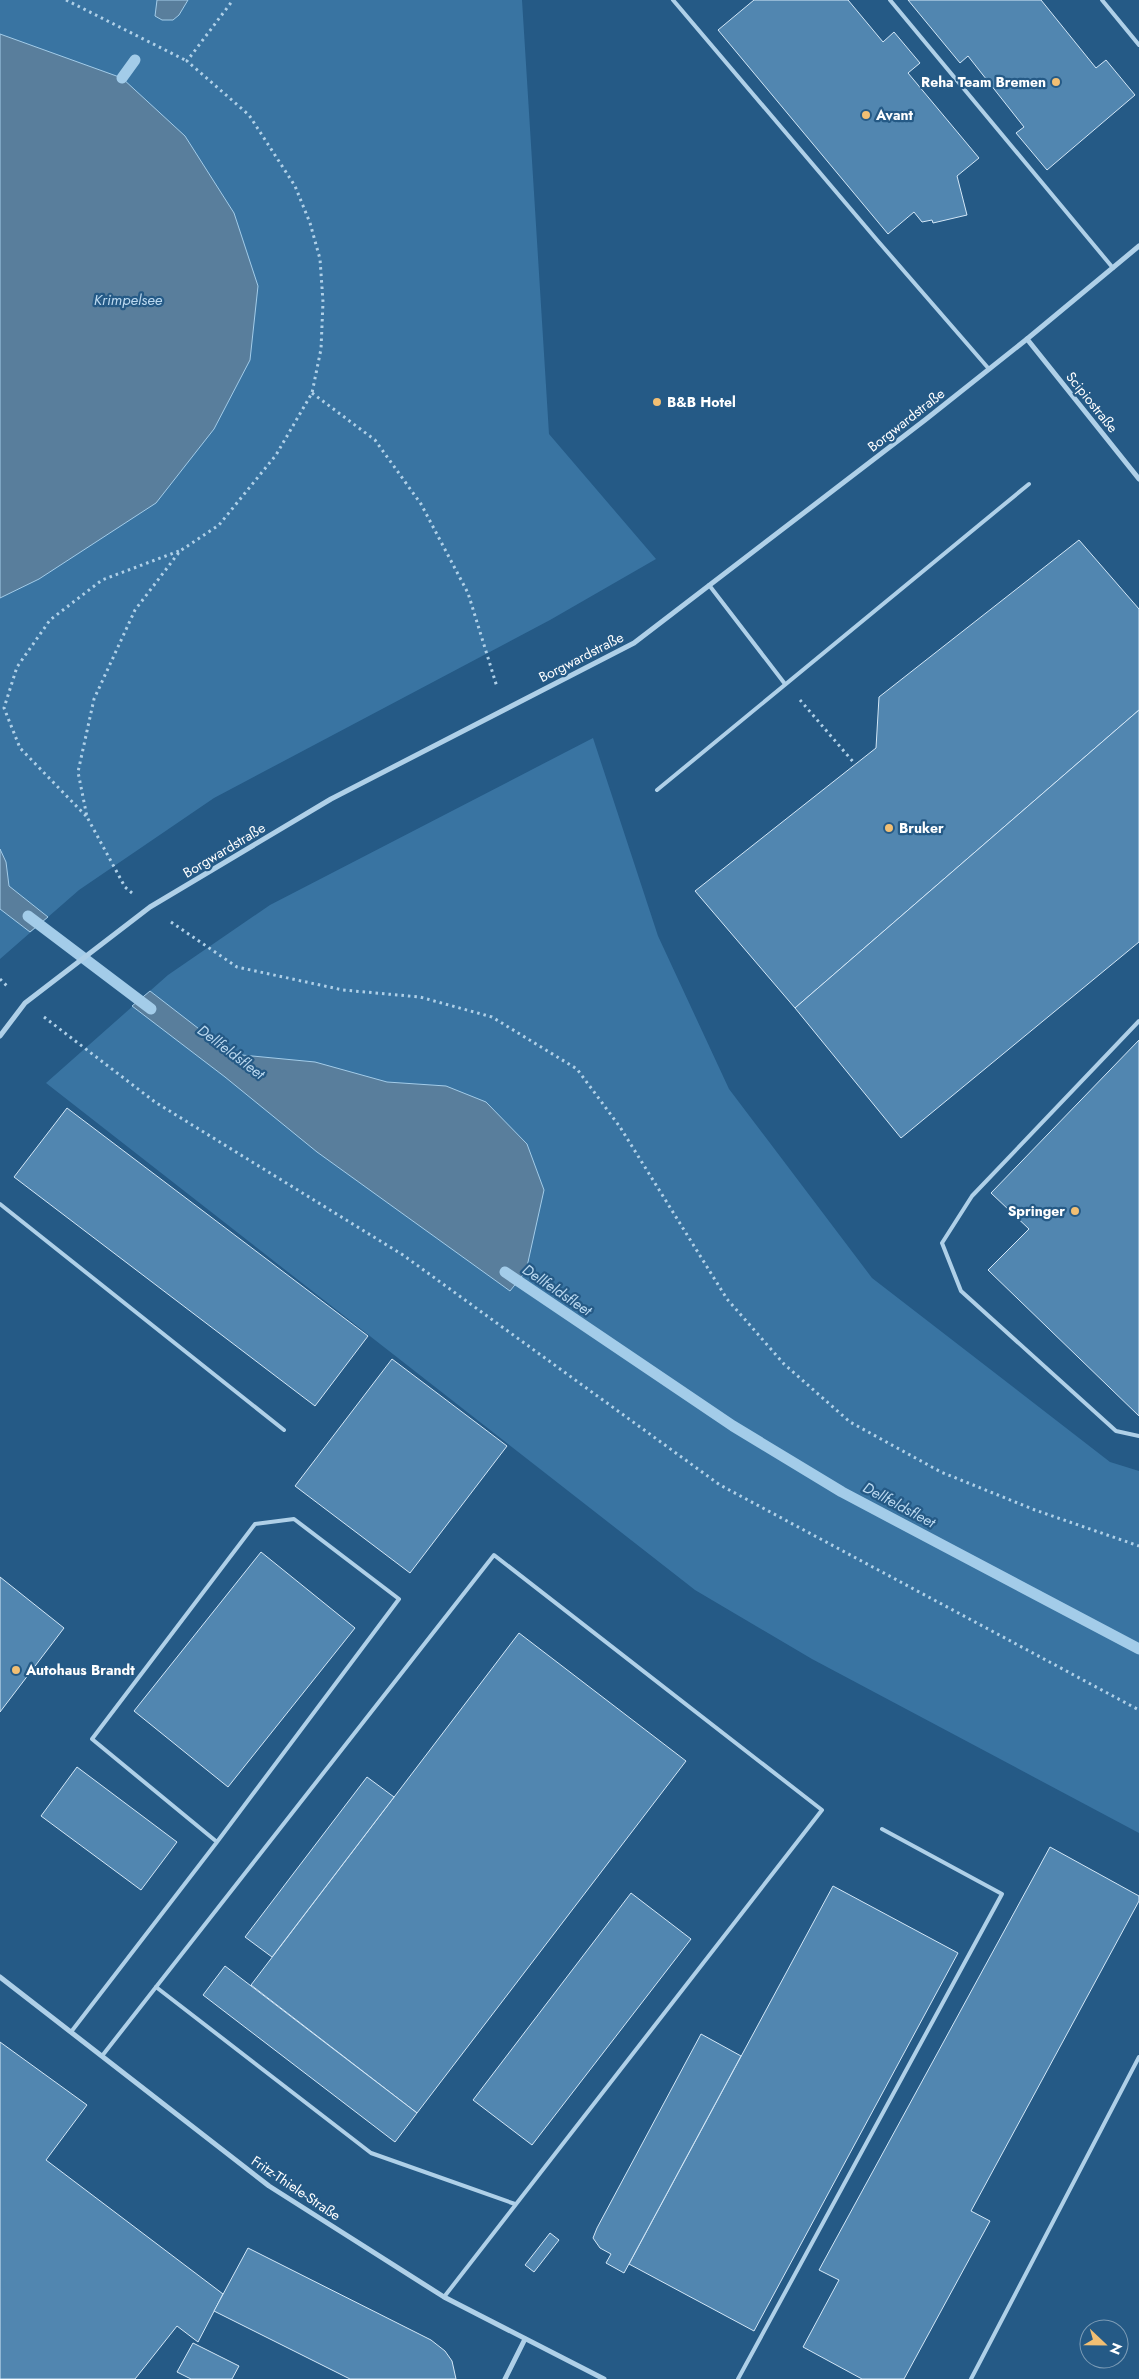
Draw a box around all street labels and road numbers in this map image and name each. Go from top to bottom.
street label: Scipiostraße [1061,367,1123,437]
street label: Borgwardstraße [863,384,949,456]
street label: Borgwardstraße [535,627,627,687]
street label: Borgwardstraße [179,818,269,882]
street label: Fritz-Thiele-Straße [247,2151,345,2225]

